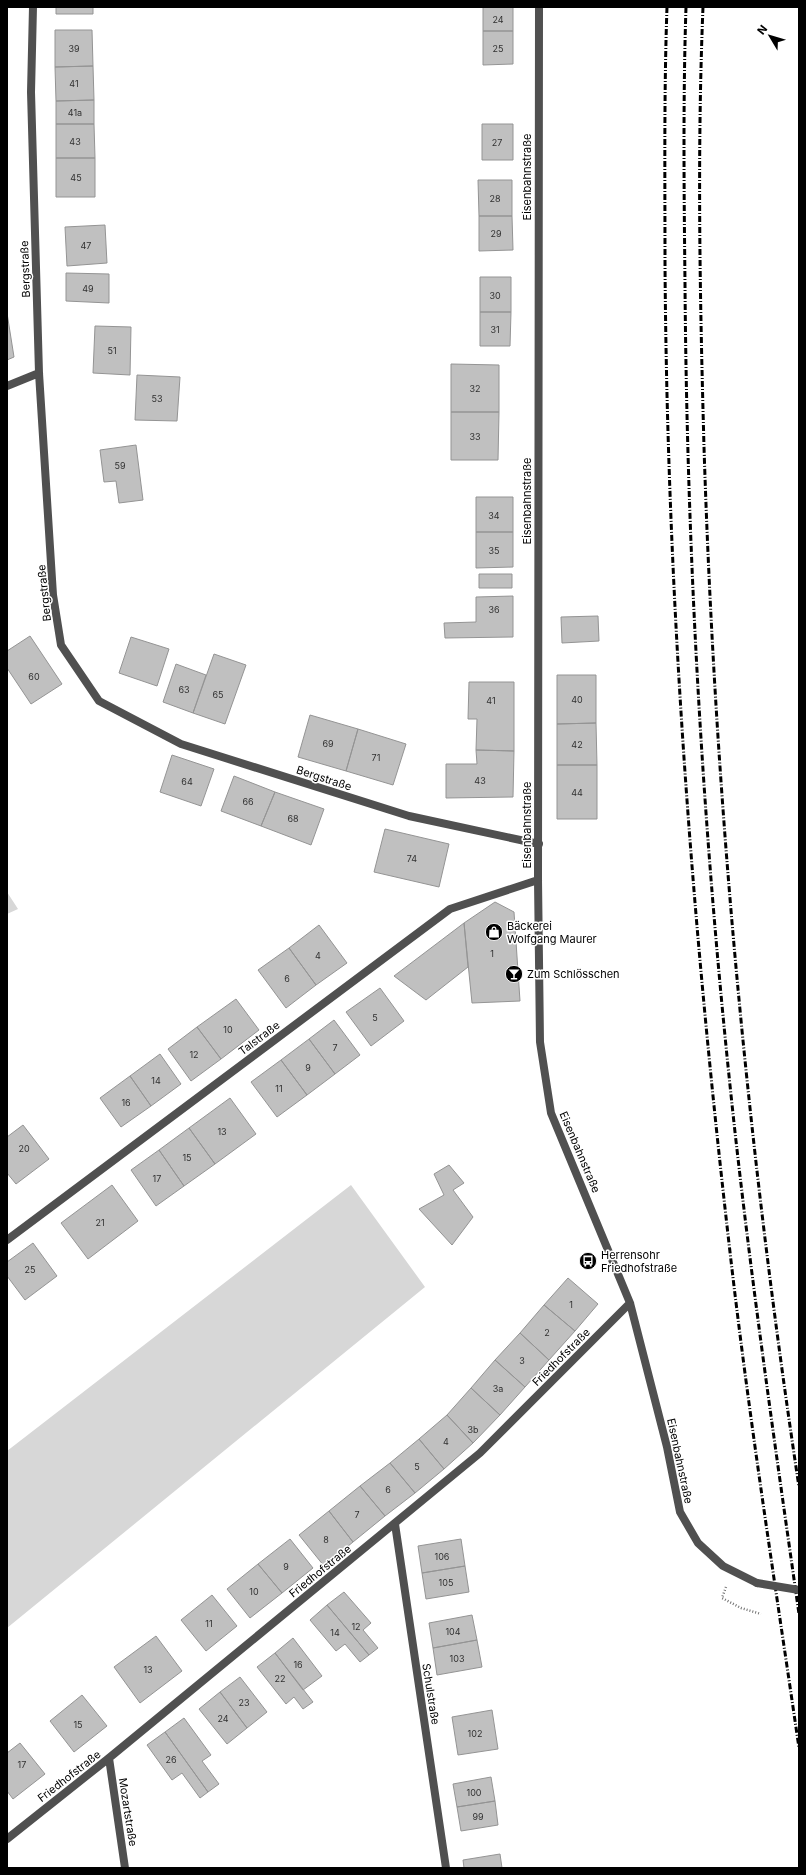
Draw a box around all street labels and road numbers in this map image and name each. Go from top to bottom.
street label: Eisenbahnstraße [520,134,534,220]
street label: Bergstraße [17,240,33,298]
street label: Eisenbahnstraße [520,458,534,544]
street label: Bergstraße [34,564,54,622]
street label: Bergstraße [295,762,353,794]
street label: Eisenbahnstraße [520,782,534,868]
street label: Talstraße [236,1018,282,1058]
street label: Eisenbahnstraße [557,1109,603,1195]
street label: Friedhofstraße [529,1325,593,1389]
street label: Eisenbahnstraße [664,1417,696,1505]
street label: Friedhofstraße [286,1542,354,1600]
street label: Schulstraße [419,1662,443,1726]
street label: Friedhofstraße [35,1747,103,1805]
street label: Mozartstraße [116,1777,140,1847]

